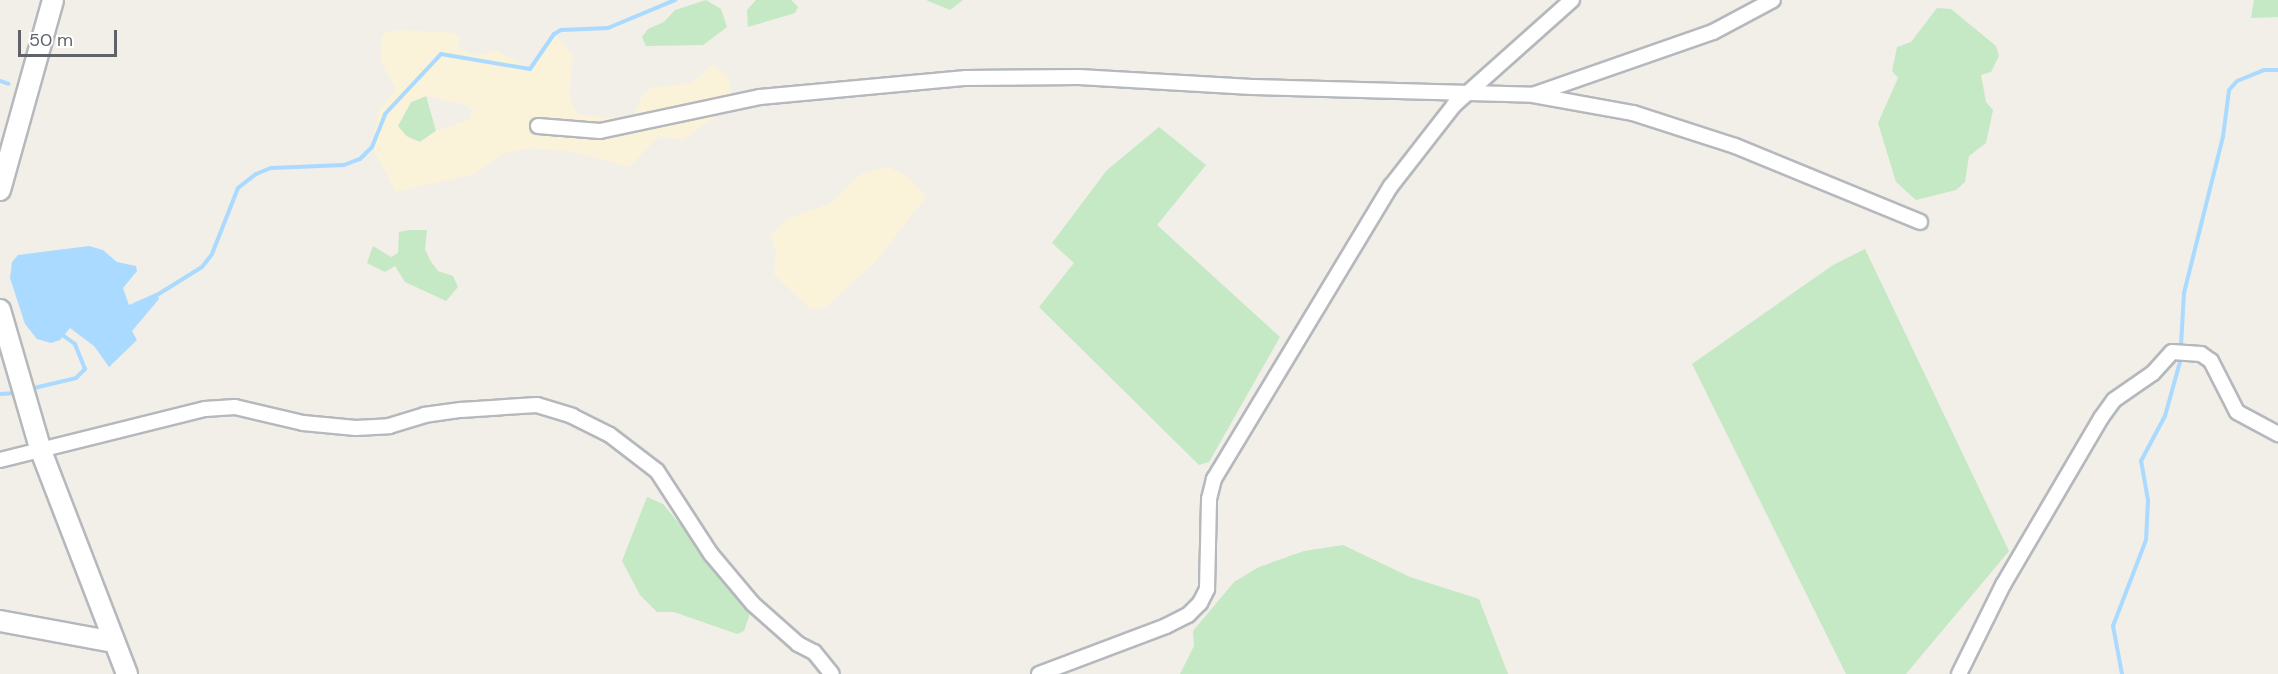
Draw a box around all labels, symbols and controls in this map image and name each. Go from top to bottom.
scale bar [21,18,120,56]
text: 50 m [29,28,73,52]

